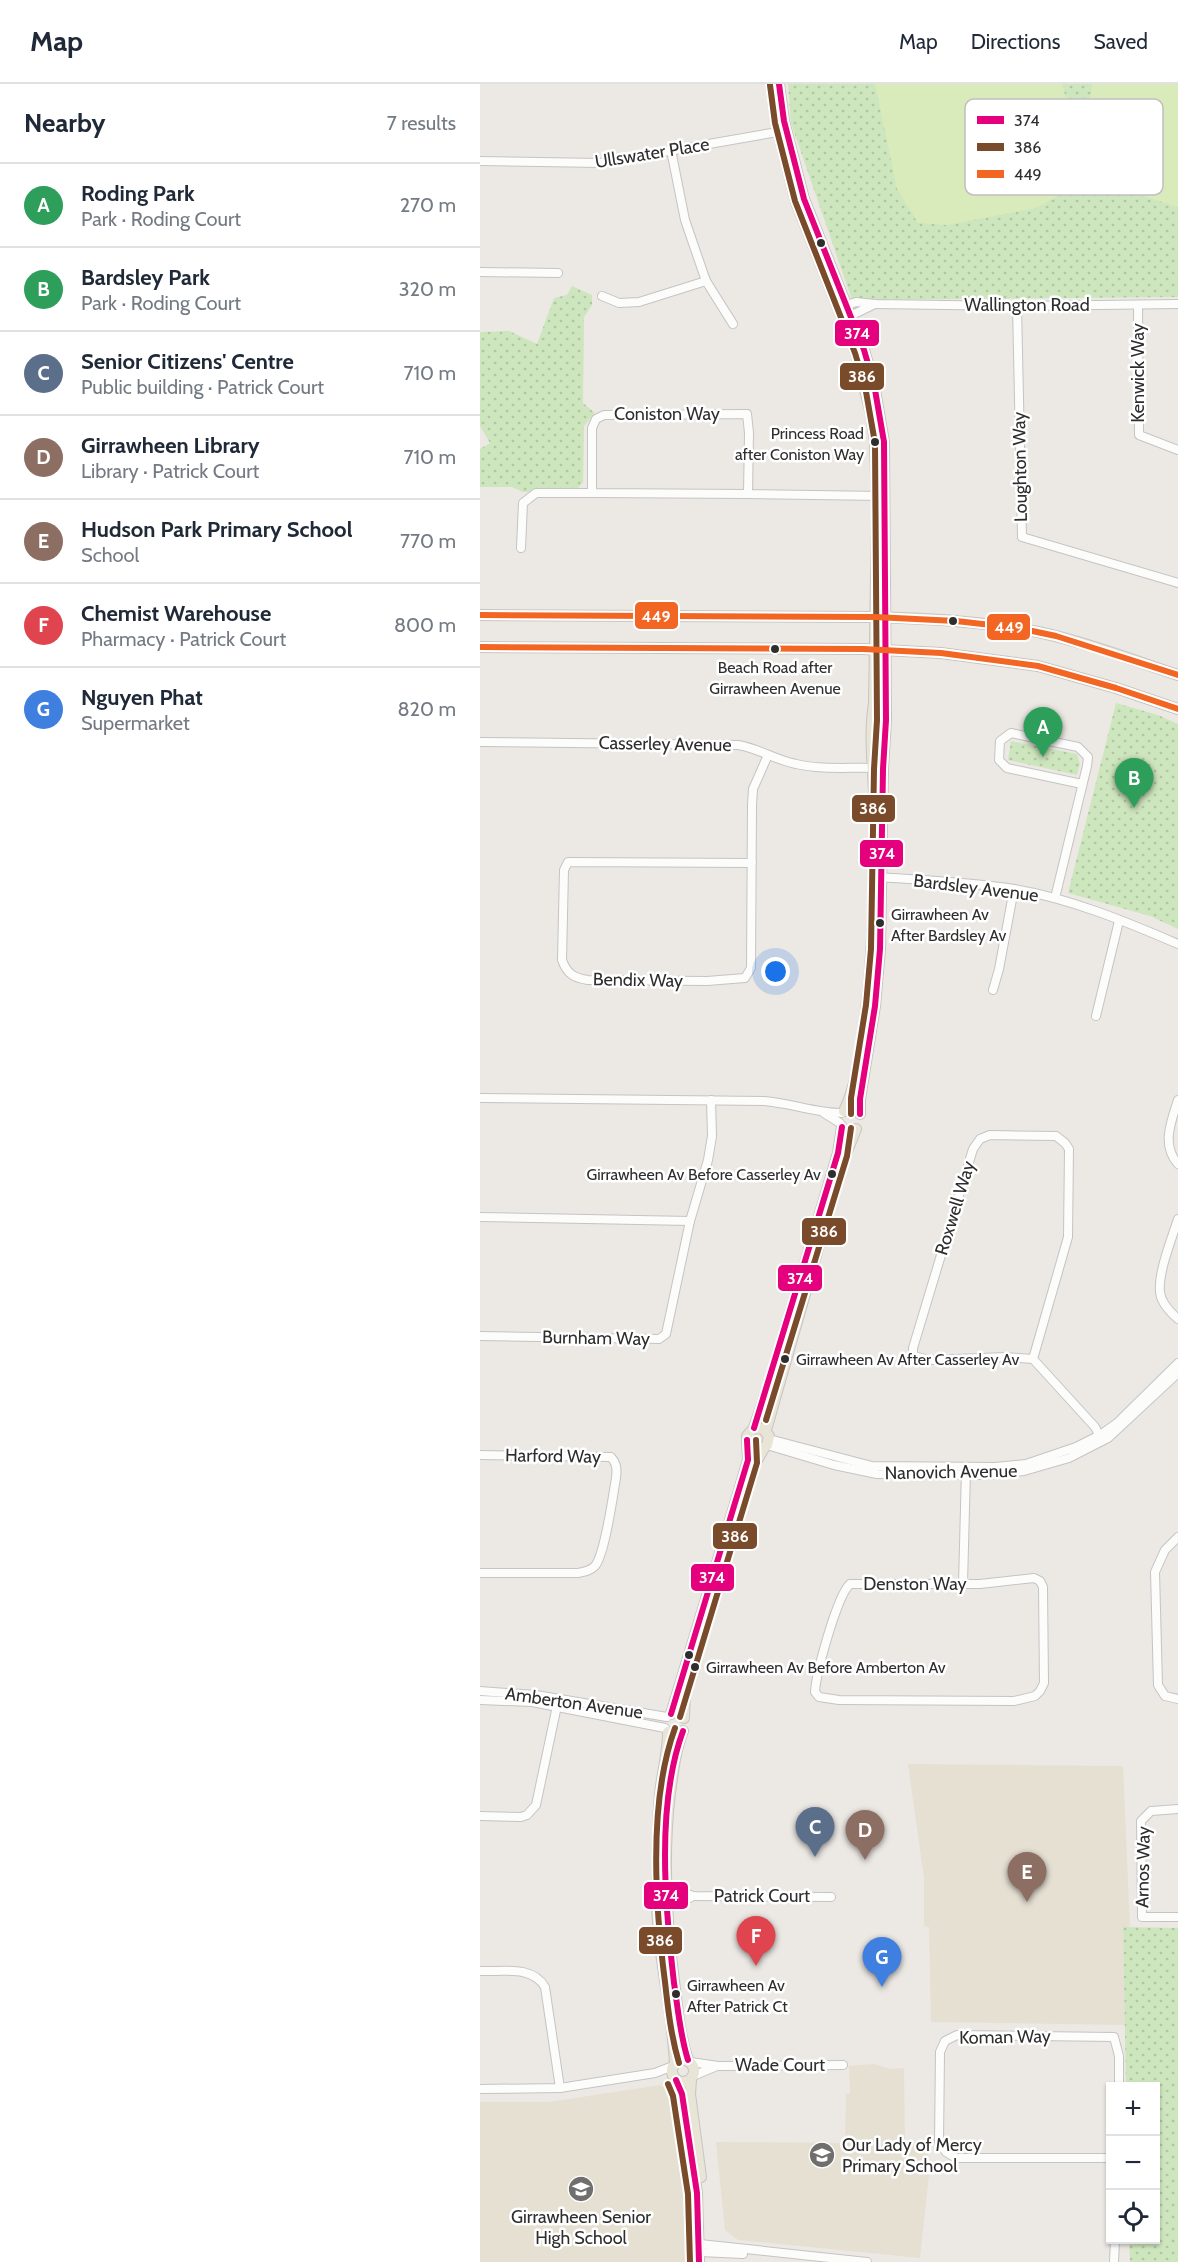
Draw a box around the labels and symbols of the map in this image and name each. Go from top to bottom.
legend [965,99,1163,195]
text: 374 [1014,111,1039,130]
street label: Ullswater Place [593,133,711,173]
text: 386 [1014,138,1041,157]
text: 449 [1014,165,1042,184]
unlabelled marker [815,237,827,249]
street label: Wallington Road [964,294,1090,316]
line badge: 374 [834,319,880,347]
street label: Kenwick Way [1127,323,1149,423]
text: 374 [844,324,870,343]
line badge: 386 [839,362,885,391]
text: 386 [848,367,876,386]
street label: Coniston Way [614,403,720,425]
street label: Loughton Way [1008,412,1032,522]
place label: Princess Road after Coniston Way [735,424,864,464]
marker: Princess Road after Coniston Way [869,436,881,448]
line badge: 449 [634,601,679,630]
text: 449 [642,607,670,626]
line badge: 449 [986,613,1031,641]
unlabelled marker [947,615,959,627]
text: 449 [995,618,1023,637]
marker: Beach Road after Girrawheen Avenue [769,643,781,655]
place label: Beach Road after Girrawheen Avenue [709,658,841,698]
pin: A [1024,708,1062,757]
street label: Casserley Avenue [598,732,732,756]
pin: B [1114,758,1154,808]
line badge: 386 [851,794,896,823]
text: 386 [859,799,887,818]
line badge: 374 [859,839,904,868]
text: 374 [869,844,895,863]
street label: Bardsley Avenue [912,869,1040,907]
place label: Girrawheen Av After Bardsley Av [891,905,1006,945]
marker: Girrawheen Av After Bardsley Av [874,917,886,929]
your location [761,957,790,986]
street label: Bendix Way [593,968,683,992]
street label: Roxwell Way [930,1158,980,1258]
place label: Girrawheen Av Before Casserley Av [587,1165,821,1184]
marker: Girrawheen Av Before Casserley Av [826,1168,838,1180]
line badge: 386 [801,1217,847,1246]
text: 386 [810,1222,838,1241]
line badge: 374 [777,1264,823,1292]
text: 374 [787,1269,813,1288]
street label: Burnham Way [542,1326,650,1350]
place label: Girrawheen Av After Casserley Av [796,1350,1019,1369]
marker: Girrawheen Av After Casserley Av [779,1353,791,1365]
street label: Harford Way [505,1444,601,1468]
street label: Nanovich Avenue [884,1460,1018,1484]
line badge: 386 [712,1522,758,1550]
text: 386 [721,1527,749,1546]
line badge: 374 [690,1563,735,1592]
text: 374 [699,1568,725,1587]
street label: Denston Way [863,1573,967,1595]
unlabelled marker [683,1649,695,1661]
place label: Girrawheen Av Before Amberton Av [706,1658,946,1677]
marker: Girrawheen Av Before Amberton Av [689,1661,701,1673]
street label: Amberton Avenue [504,1682,644,1724]
pin: C [796,1808,834,1857]
pin: D [846,1810,884,1860]
street label: Arnos Way [1131,1826,1155,1908]
pin: E [1008,1852,1046,1902]
line badge: 374 [643,1881,689,1910]
street label: Patrick Court [714,1885,810,1907]
text: 374 [653,1886,679,1905]
pin: F [736,1916,776,1966]
line badge: 386 [638,1926,683,1955]
text: 386 [646,1931,674,1950]
pin: G [862,1938,902,1987]
place label: Girrawheen Av After Patrick Ct [687,1976,788,2016]
marker: Girrawheen Av After Patrick Ct [670,1988,682,2000]
street label: Koman Way [959,2025,1051,2049]
street label: Wade Court [735,2054,825,2076]
place label: Our Lady of Mercy Primary School [842,2134,982,2177]
school or university icon: Our Lady of Mercy Primary School [807,2140,837,2170]
school or university icon: Girrawheen Senior High School [566,2174,596,2204]
place label: Girrawheen Senior High School [511,2206,651,2249]

